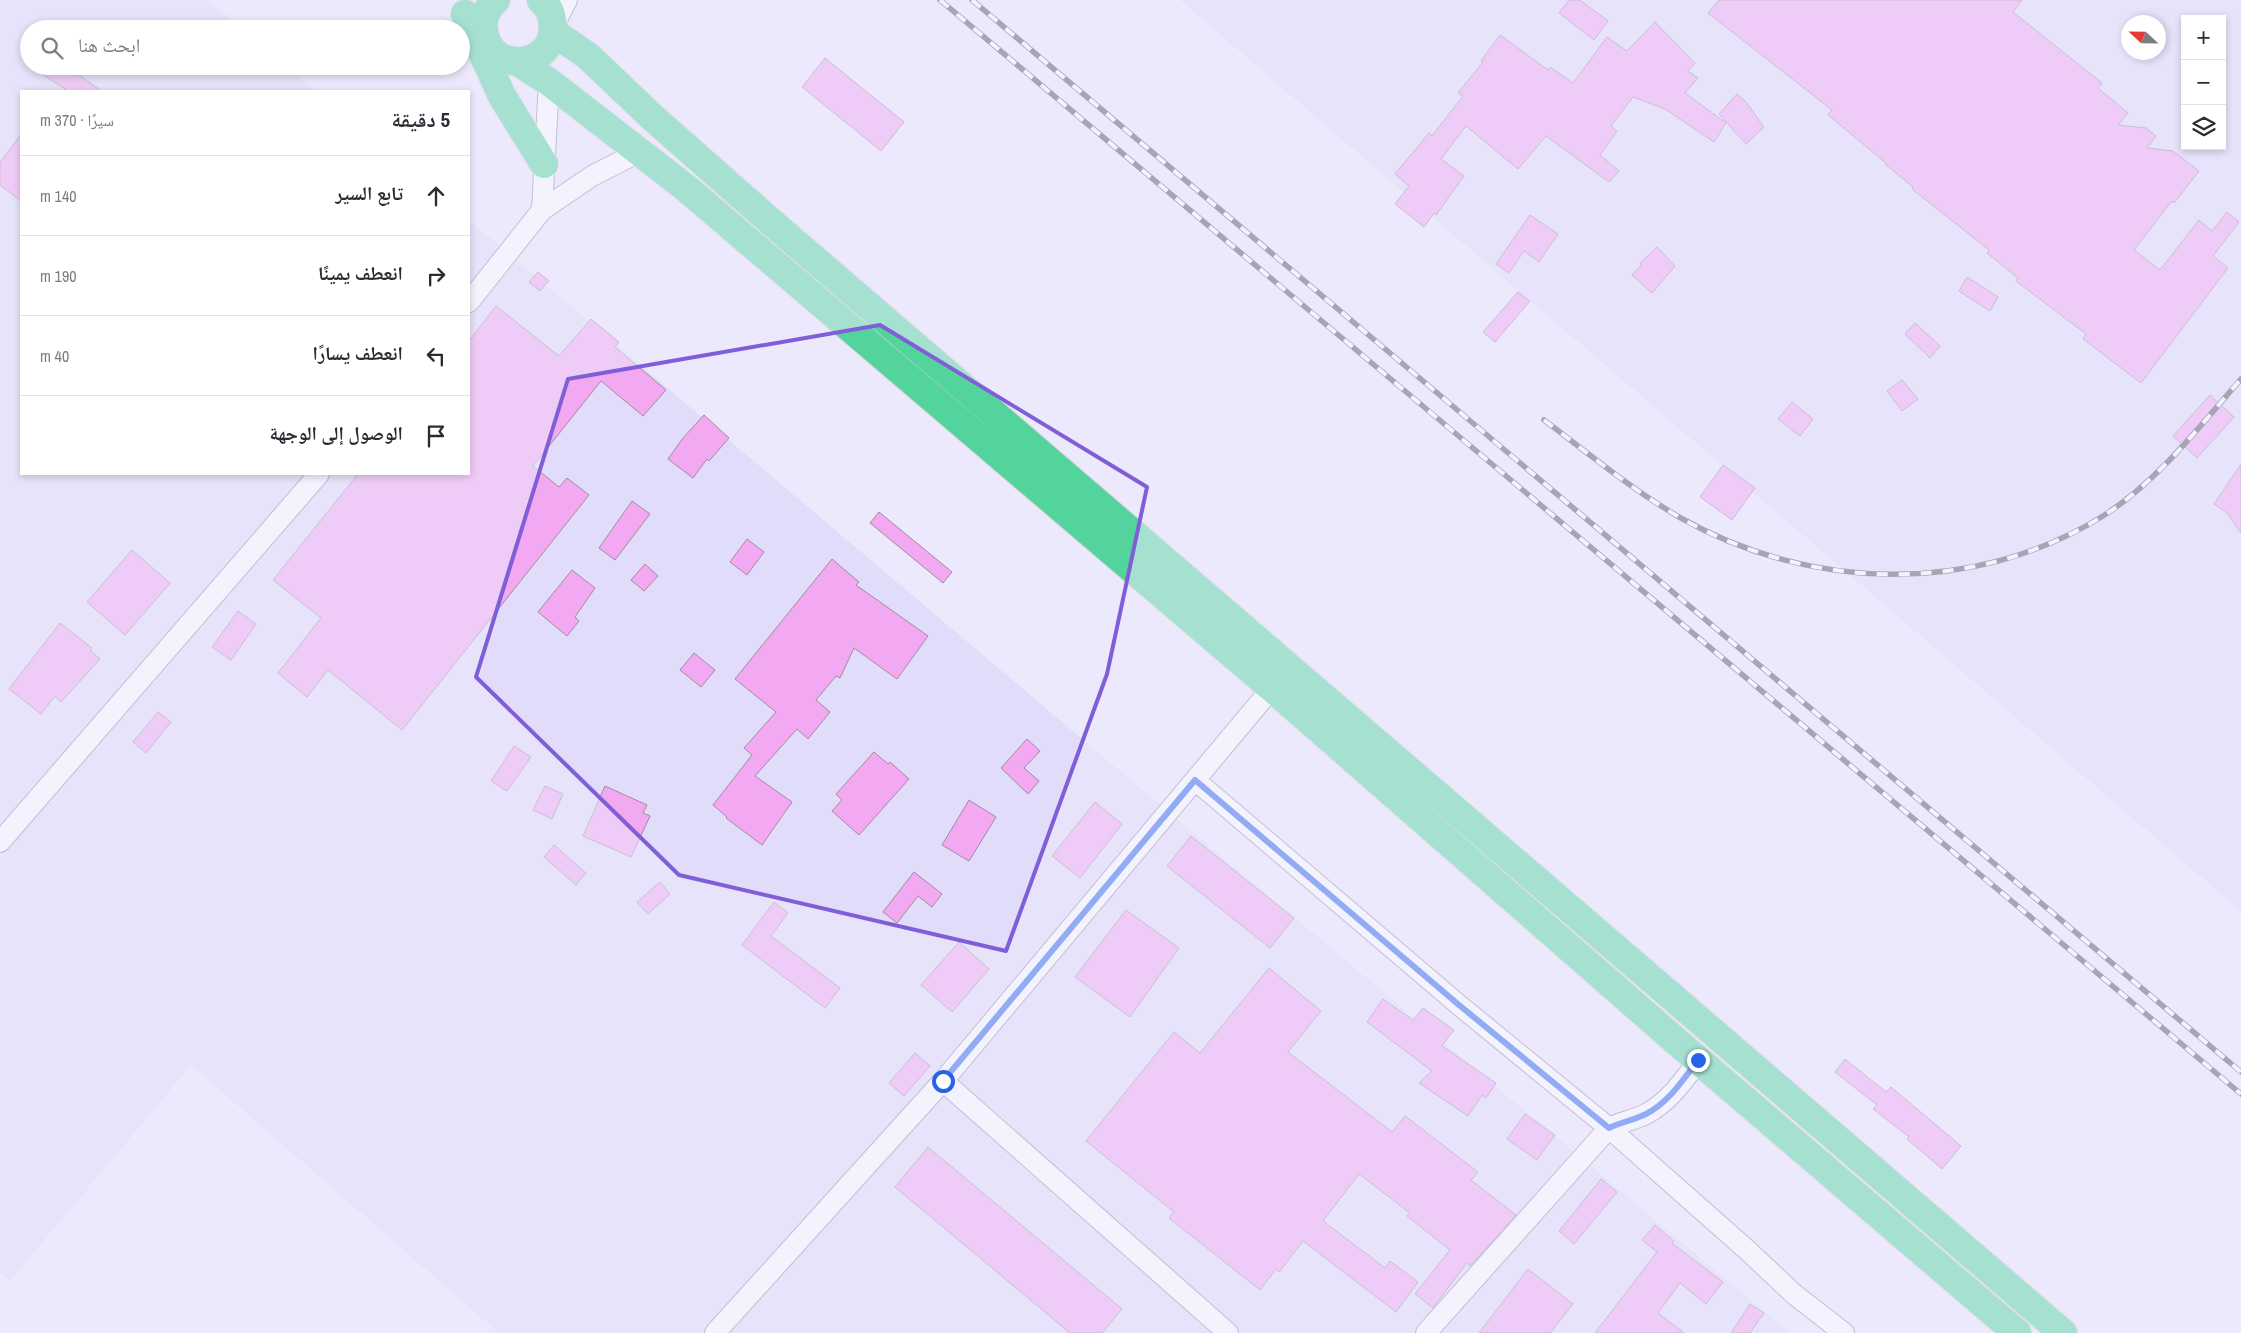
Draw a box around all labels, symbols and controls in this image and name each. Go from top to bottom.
north arrow [2121,15,2166,60]
map controls [2181,15,2226,150]
button: + [2181,15,2226,60]
search box [20,20,470,75]
text: ابحث هنا [78,32,140,58]
icon: search [38,34,66,62]
button: − [2181,60,2226,105]
text: 5 دقيقة [392,105,450,134]
button: layers [2181,105,2226,150]
text: سيرًا · 370 m [40,109,114,131]
text: تابع السير [335,180,403,206]
icon: ahead [422,182,450,210]
text: 140 m [40,185,76,207]
text: انعطف يمينًا [318,260,403,286]
icon: right [422,262,450,290]
text: 190 m [40,265,76,287]
text: انعطف يسارًا [313,340,403,366]
icon: left [422,342,450,370]
text: 40 m [40,345,69,367]
text: الوصول إلى الوجهة [269,420,403,446]
icon: arrive [422,422,450,450]
route end [1687,1049,1710,1072]
route start [932,1070,955,1093]

